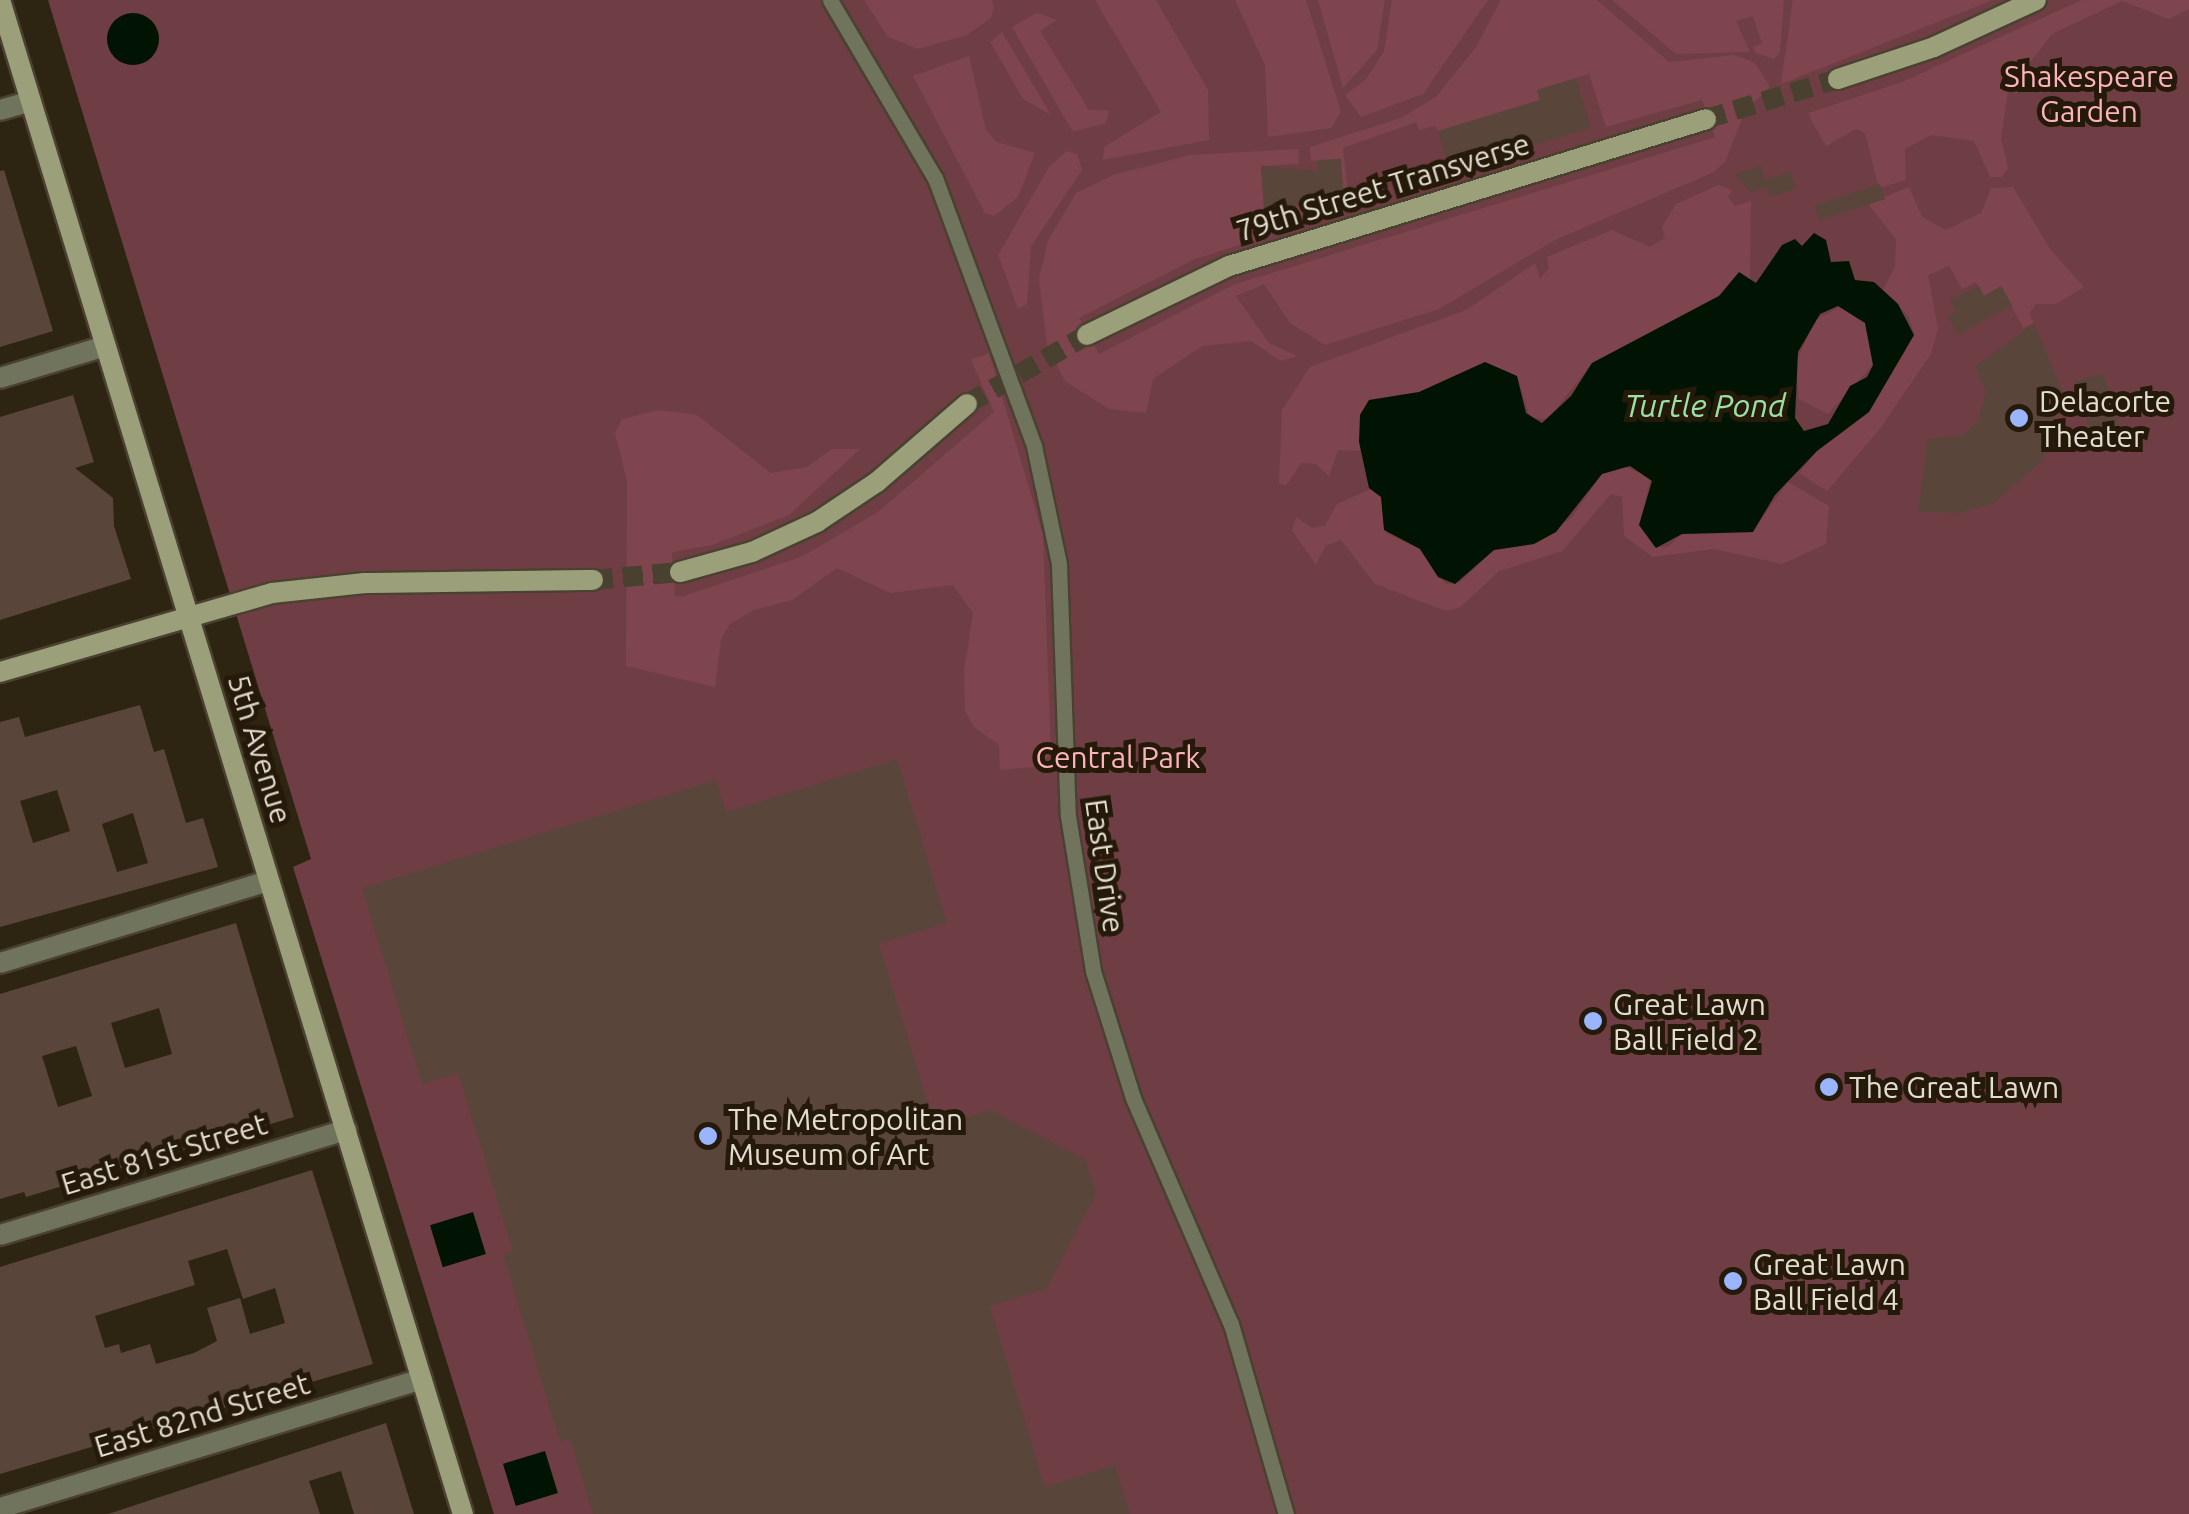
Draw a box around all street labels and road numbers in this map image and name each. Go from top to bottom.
street label: 79th Street Transverse [1232,125,1534,249]
street label: 5th Avenue [220,670,300,828]
street label: East Drive [1078,797,1132,935]
street label: East 81st Street [57,1106,271,1202]
street label: East 82nd Street [90,1365,314,1465]

